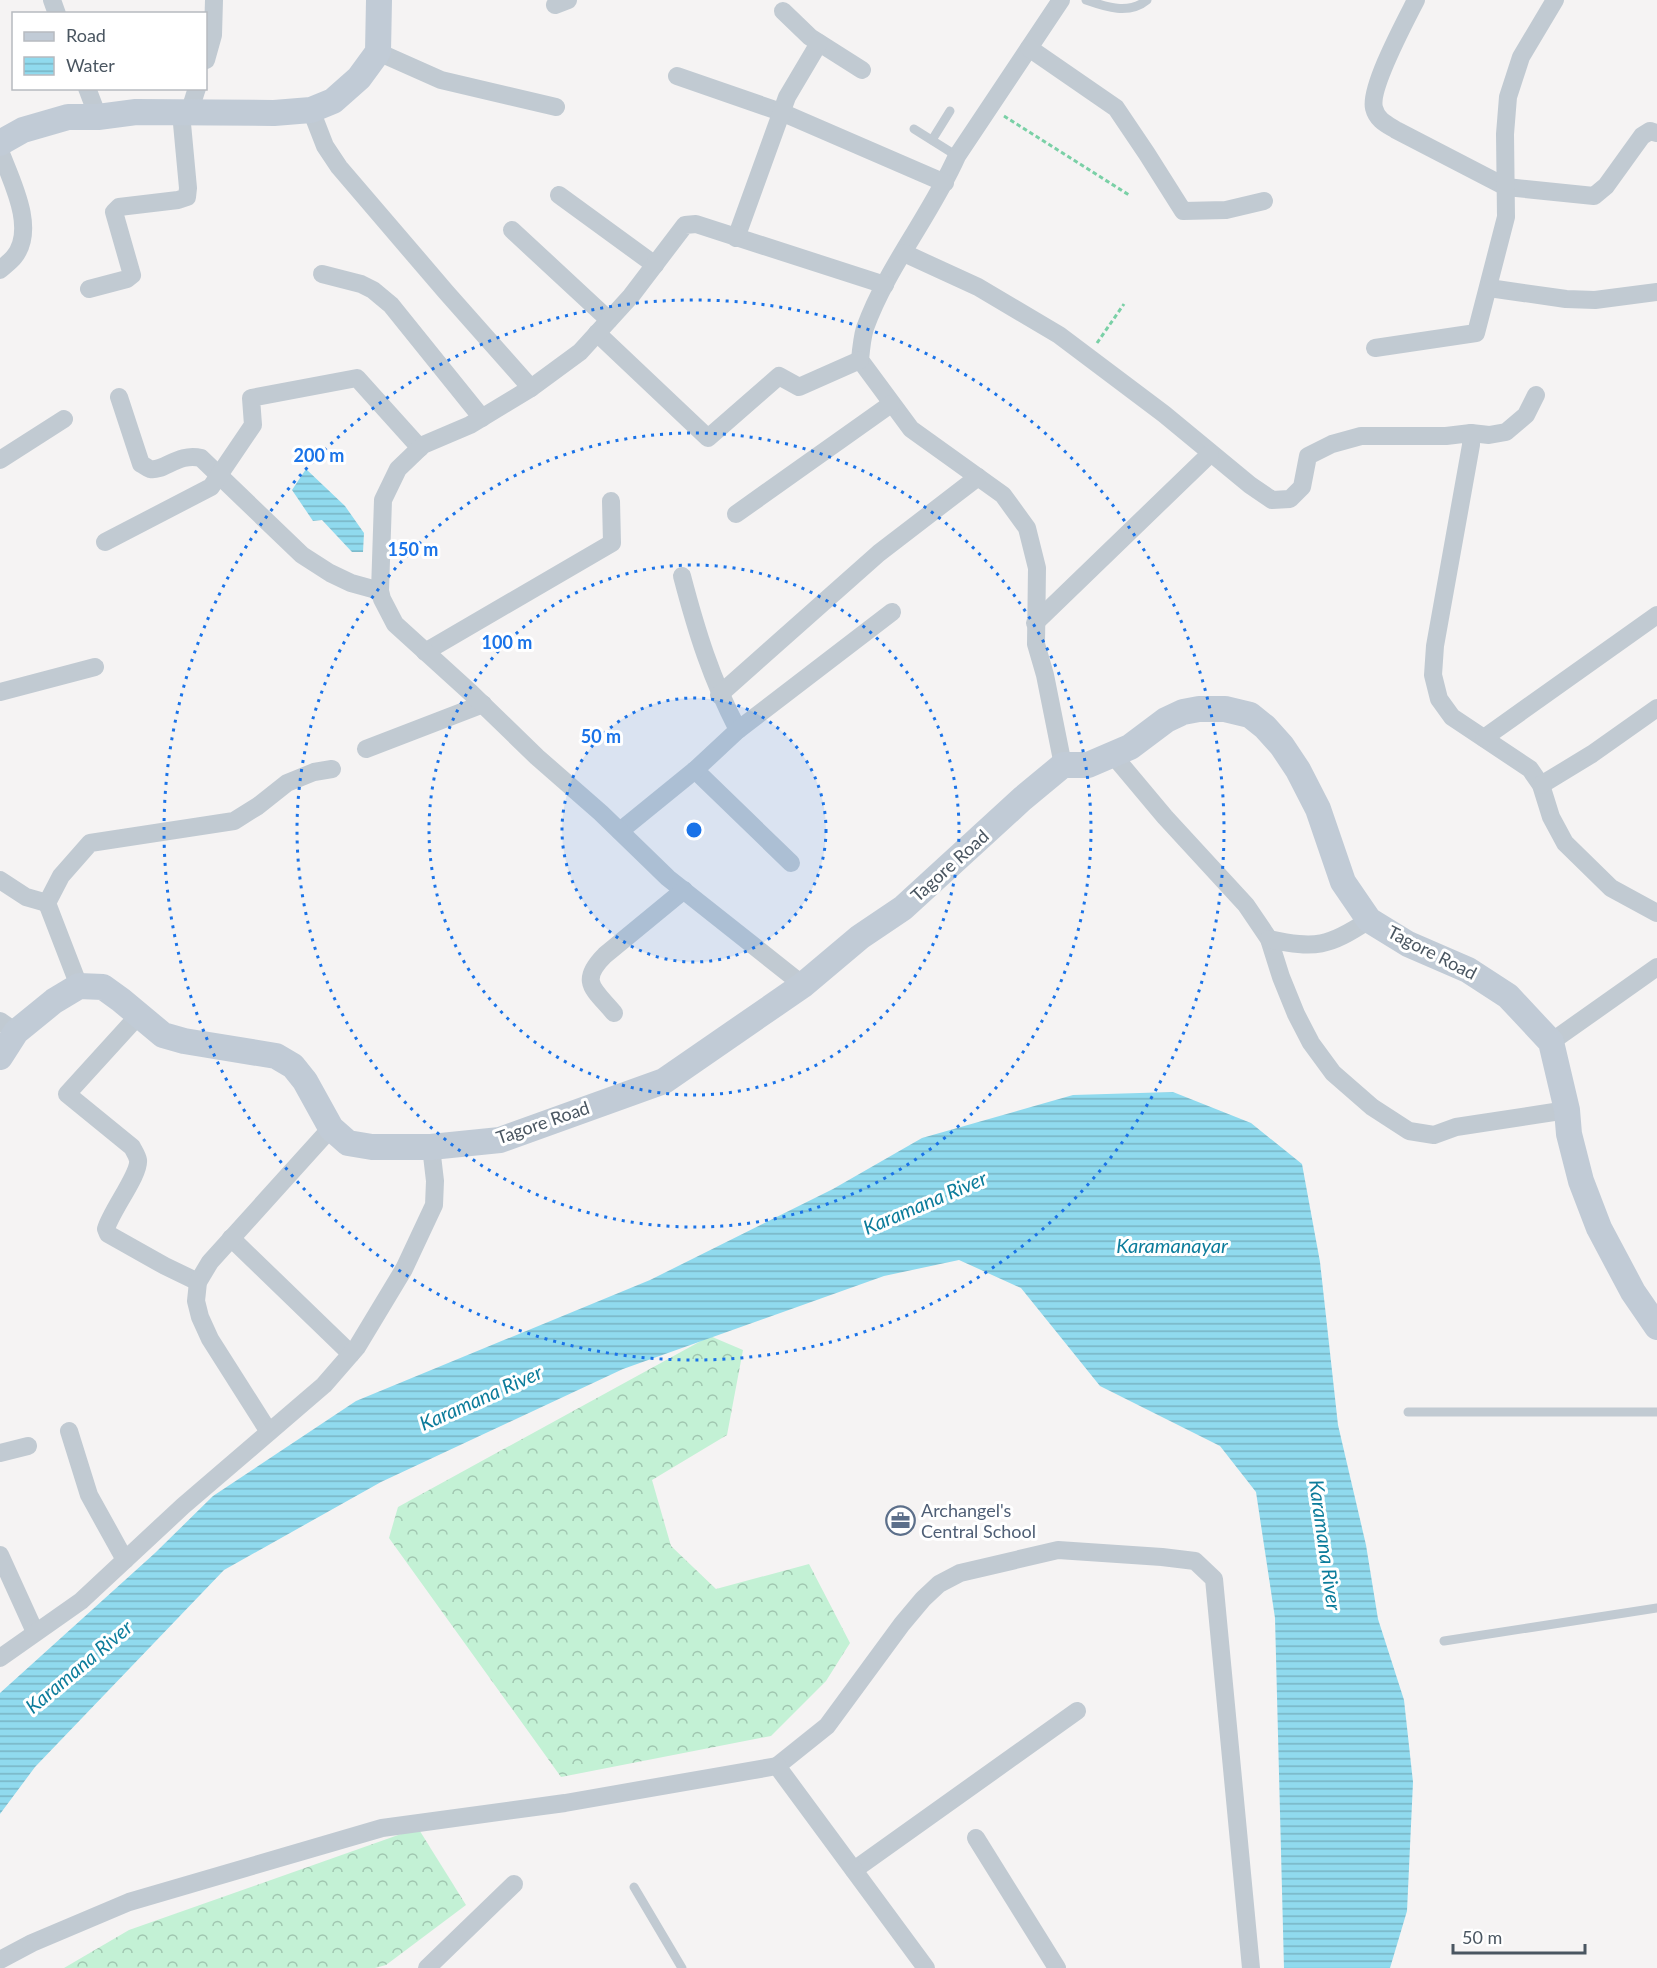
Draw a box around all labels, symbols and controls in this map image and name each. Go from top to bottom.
legend [12,12,207,90]
text: Road [66,24,106,46]
text: Water [66,54,115,76]
text: 200 m [294,444,344,466]
text: 150 m [388,538,438,560]
text: 100 m [482,631,532,653]
text: 50 m [581,725,621,747]
centre of rings [684,820,704,840]
street label: Tagore Road [906,825,993,906]
street label: Tagore Road [1384,920,1481,984]
street label: Tagore Road [493,1096,592,1148]
water label: Karamana River [859,1165,991,1239]
water label: Karamanayar [1116,1233,1229,1257]
water label: Karamana River [415,1359,547,1435]
water label: Karamana River [1305,1478,1347,1613]
place label: Archangel's Central School [921,1499,1036,1542]
office icon: Archangel's Central School [884,1505,916,1537]
water label: Karamana River [20,1614,137,1718]
scale bar [1453,1917,1585,1955]
text: 50 m [1462,1926,1502,1948]

